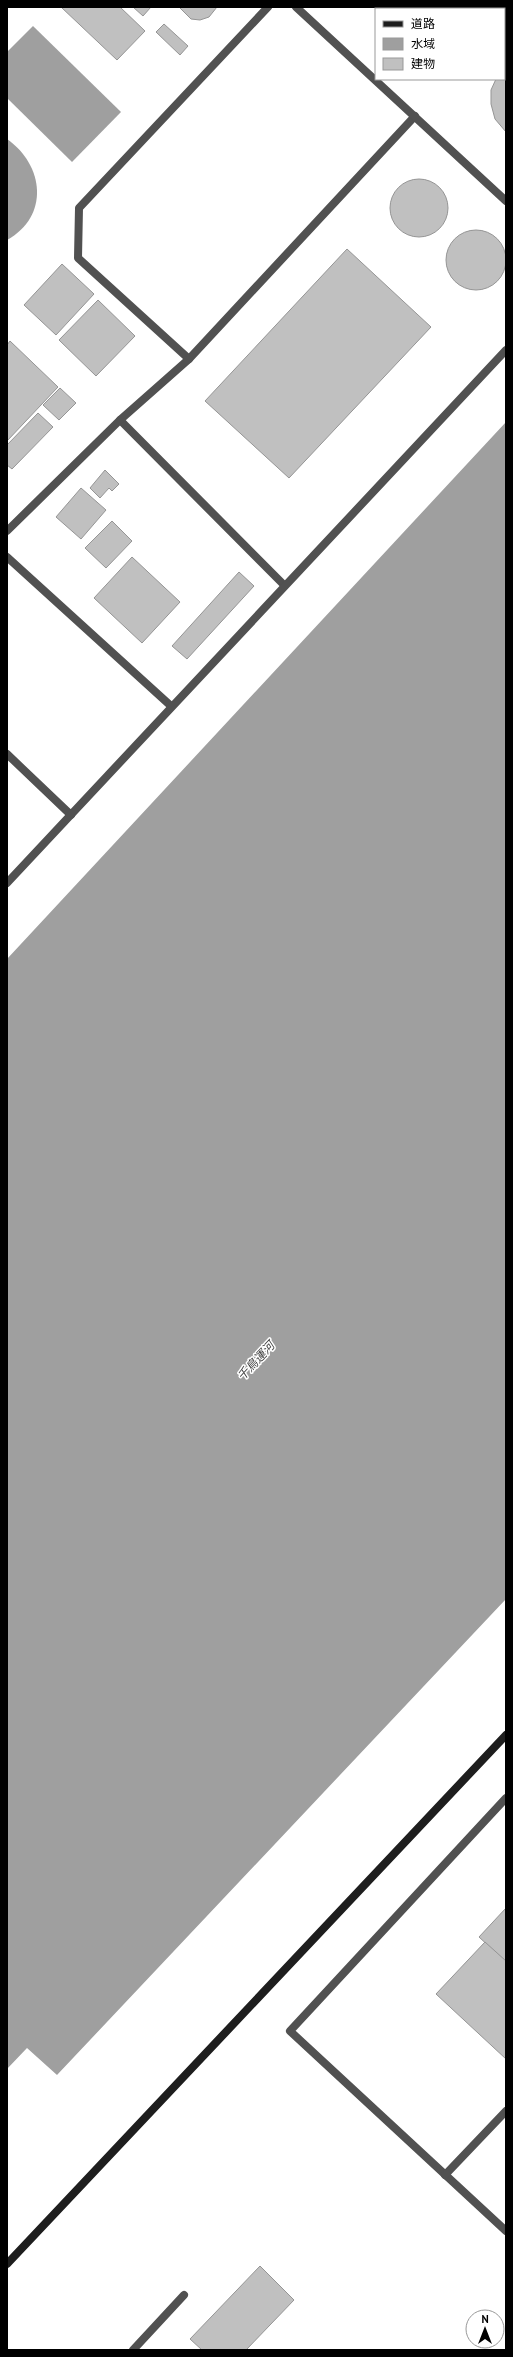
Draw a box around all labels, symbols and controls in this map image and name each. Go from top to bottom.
legend [375,8,505,80]
text: 道路 [411,16,435,31]
text: 水域 [411,36,435,51]
text: 建物 [411,56,435,71]
water label: 千鳥運河 [234,1337,279,1383]
north arrow [465,2309,505,2349]
text: N [481,2312,489,2326]

